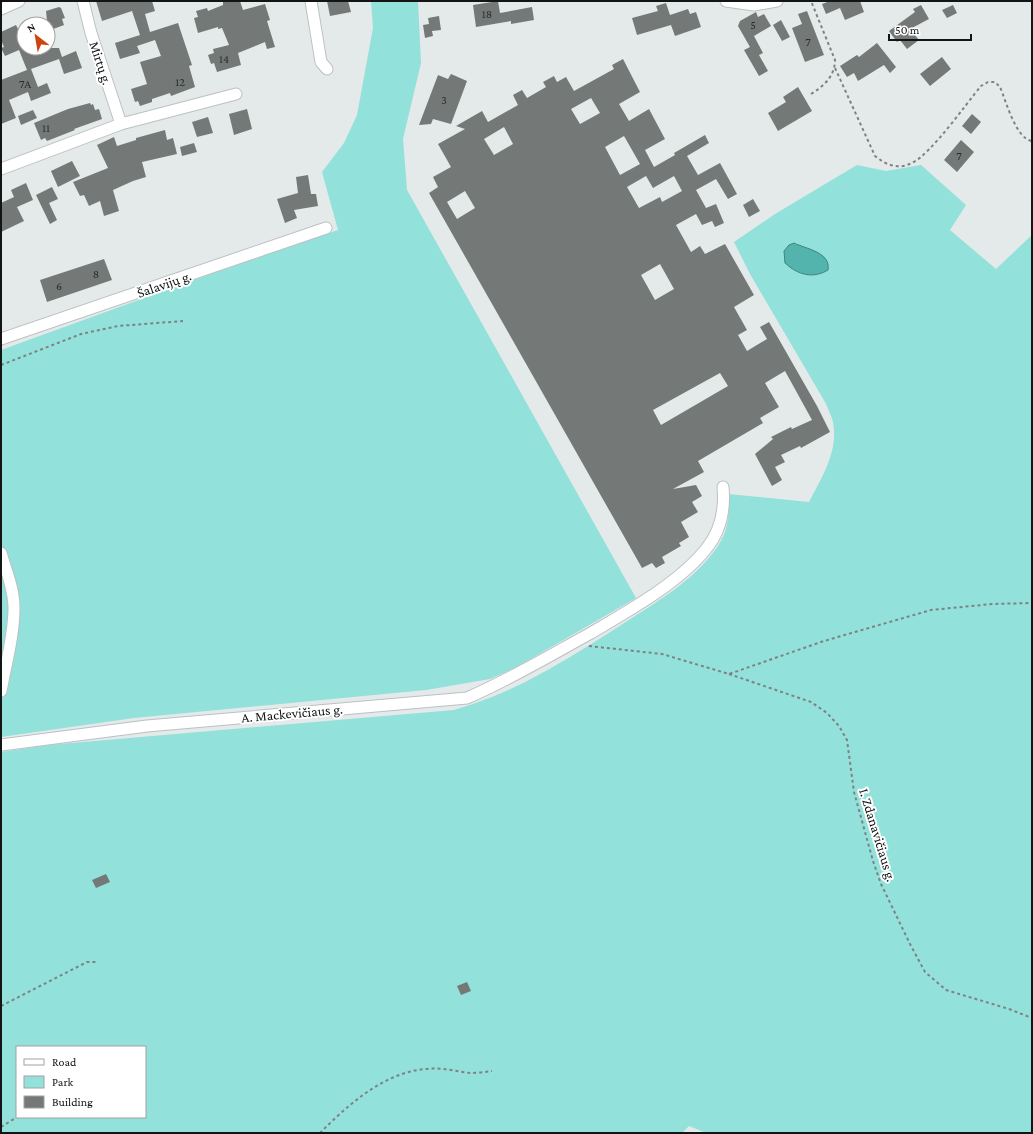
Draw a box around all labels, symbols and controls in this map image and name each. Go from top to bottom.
house number: 18 [482,7,492,21]
north arrow [16,16,56,56]
scale bar [889,16,971,42]
house number: 5 [750,18,756,32]
text: N [25,20,38,35]
text: 50 m [895,23,920,37]
house number: 7 [805,35,811,49]
street label: Mirtų g. [86,39,116,87]
house number: 14 [219,52,229,66]
house number: 12 [175,75,185,89]
house number: 7A [19,77,31,91]
house number: 3 [441,93,447,107]
house number: 11 [42,121,50,135]
house number: 7 [956,149,962,163]
house number: 8 [93,267,99,281]
street label: Šalavijų g. [135,267,194,302]
house number: 6 [56,279,62,293]
street label: A. Mackevičiaus g. [241,701,343,725]
street label: I. Zdanavičiaus g. [856,786,900,884]
legend [16,1046,146,1118]
text: Road [52,1055,77,1069]
text: Park [52,1075,74,1089]
text: Building [52,1095,93,1109]

